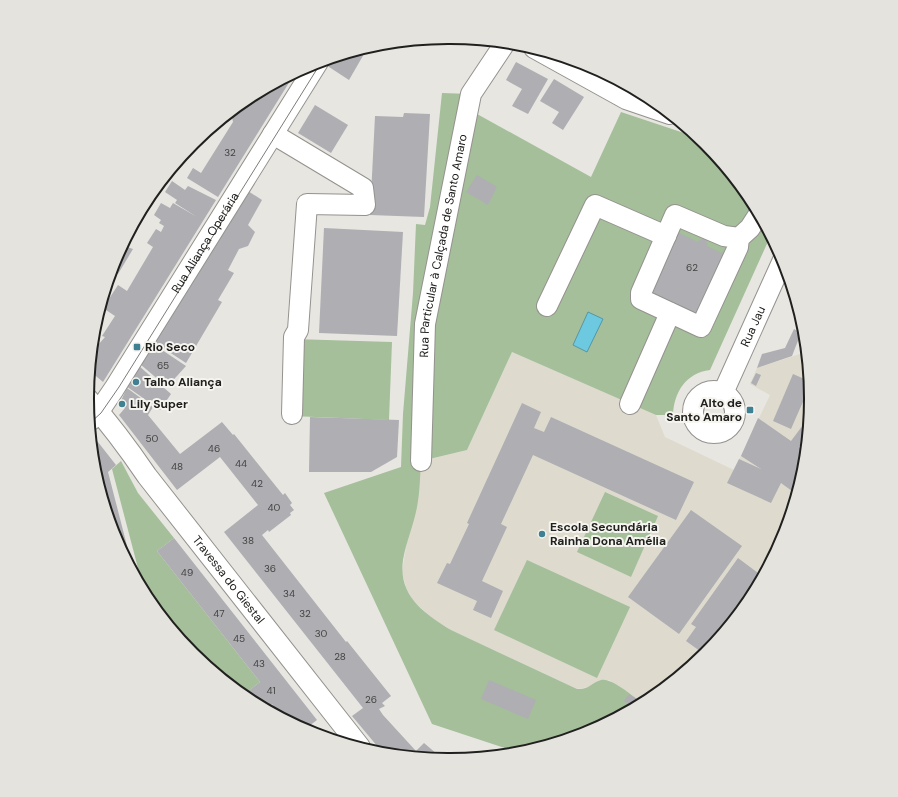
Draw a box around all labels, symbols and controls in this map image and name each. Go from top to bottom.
street label: Rua Particular à Calçada de Santo Amaro [416,133,471,358]
house number: 32 [224,146,236,159]
street label: Rua Aliança Operária [168,189,243,296]
house number: 62 [686,261,698,274]
street label: Rua Jau [737,303,769,349]
place label: Rio Seco [145,339,195,355]
marker: Rio Seco [132,342,142,352]
house number: 65 [157,359,169,372]
place label: Talho Aliança [144,374,222,390]
marker: Talho Aliança [131,377,141,387]
place label: Alto de Santo Amaro [666,395,742,425]
place label: Lily Super [130,396,188,412]
marker: Lily Super [117,399,127,409]
marker: Alto de Santo Amaro [745,405,755,415]
house number: 50 [146,432,159,445]
house number: 46 [208,442,220,455]
house number: 44 [235,457,247,470]
house number: 48 [171,460,183,473]
house number: 42 [251,477,263,490]
house number: 40 [268,501,281,514]
place label: Escola Secundária Rainha Dona Amélia [550,519,666,549]
marker: Escola Secundária Rainha Dona Amélia [537,529,547,539]
street label: Travessa do Giestal [189,532,268,627]
house number: 38 [242,534,254,547]
house number: 36 [264,562,276,575]
house number: 49 [181,566,193,579]
house number: 34 [283,587,295,600]
house number: 47 [213,607,225,620]
house number: 32 [299,607,311,620]
house number: 30 [315,627,328,640]
house number: 45 [233,632,245,645]
house number: 28 [334,650,346,663]
house number: 43 [253,657,265,670]
house number: 41 [266,684,276,697]
house number: 26 [365,693,377,706]

